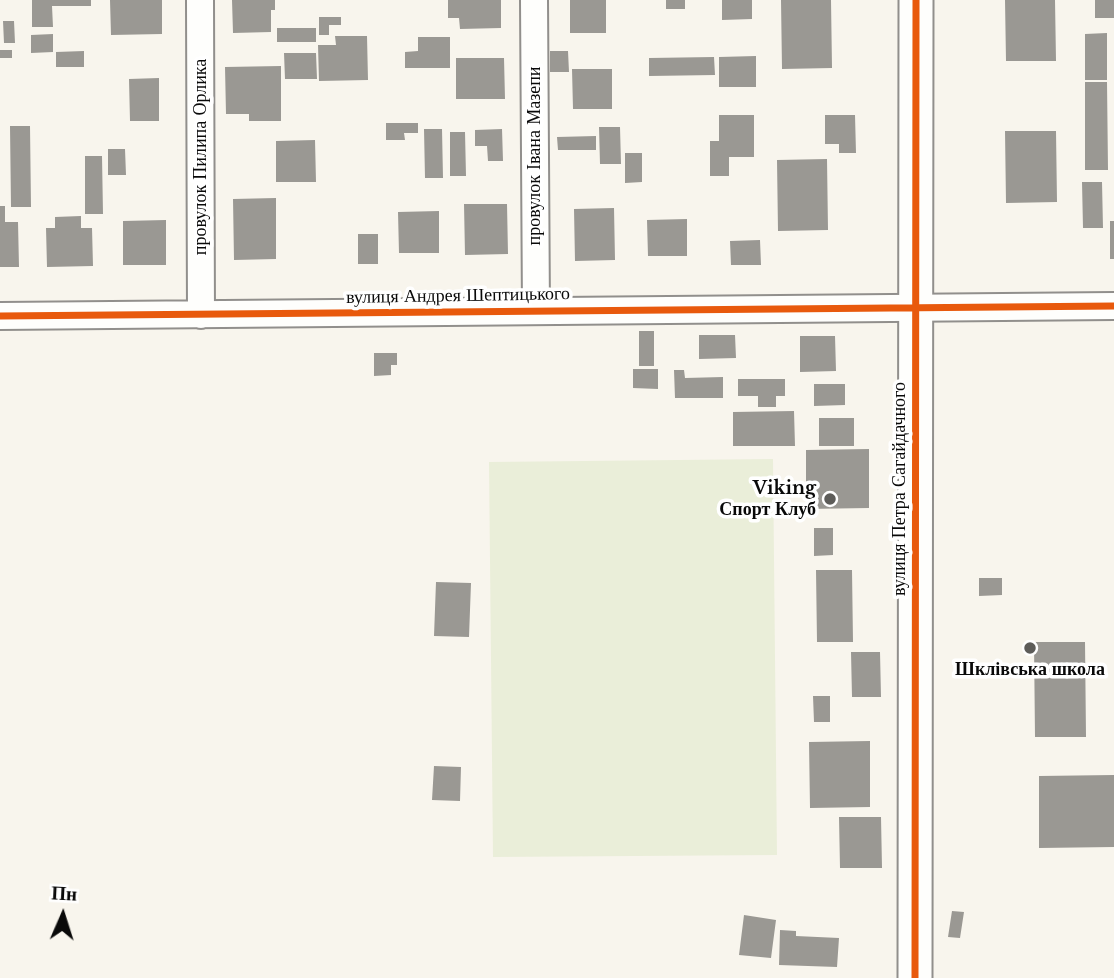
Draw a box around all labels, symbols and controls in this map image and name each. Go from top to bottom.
street label: провулок Пилипа Орлика [190,59,212,255]
street label: провулок Івана Мазепи [524,66,546,246]
street label: вулиця Андрея Шептицького [346,283,570,309]
street label: вулиця Петра Сагайдачного [889,382,911,596]
place label: Viking Спорт Клуб [719,478,816,520]
marker: Viking Спорт Клуб [822,491,838,507]
marker: Шклівська школа [1022,640,1038,656]
place label: Шклівська школа [955,659,1105,681]
north arrow [28,880,98,950]
text: Пн [51,881,78,906]

